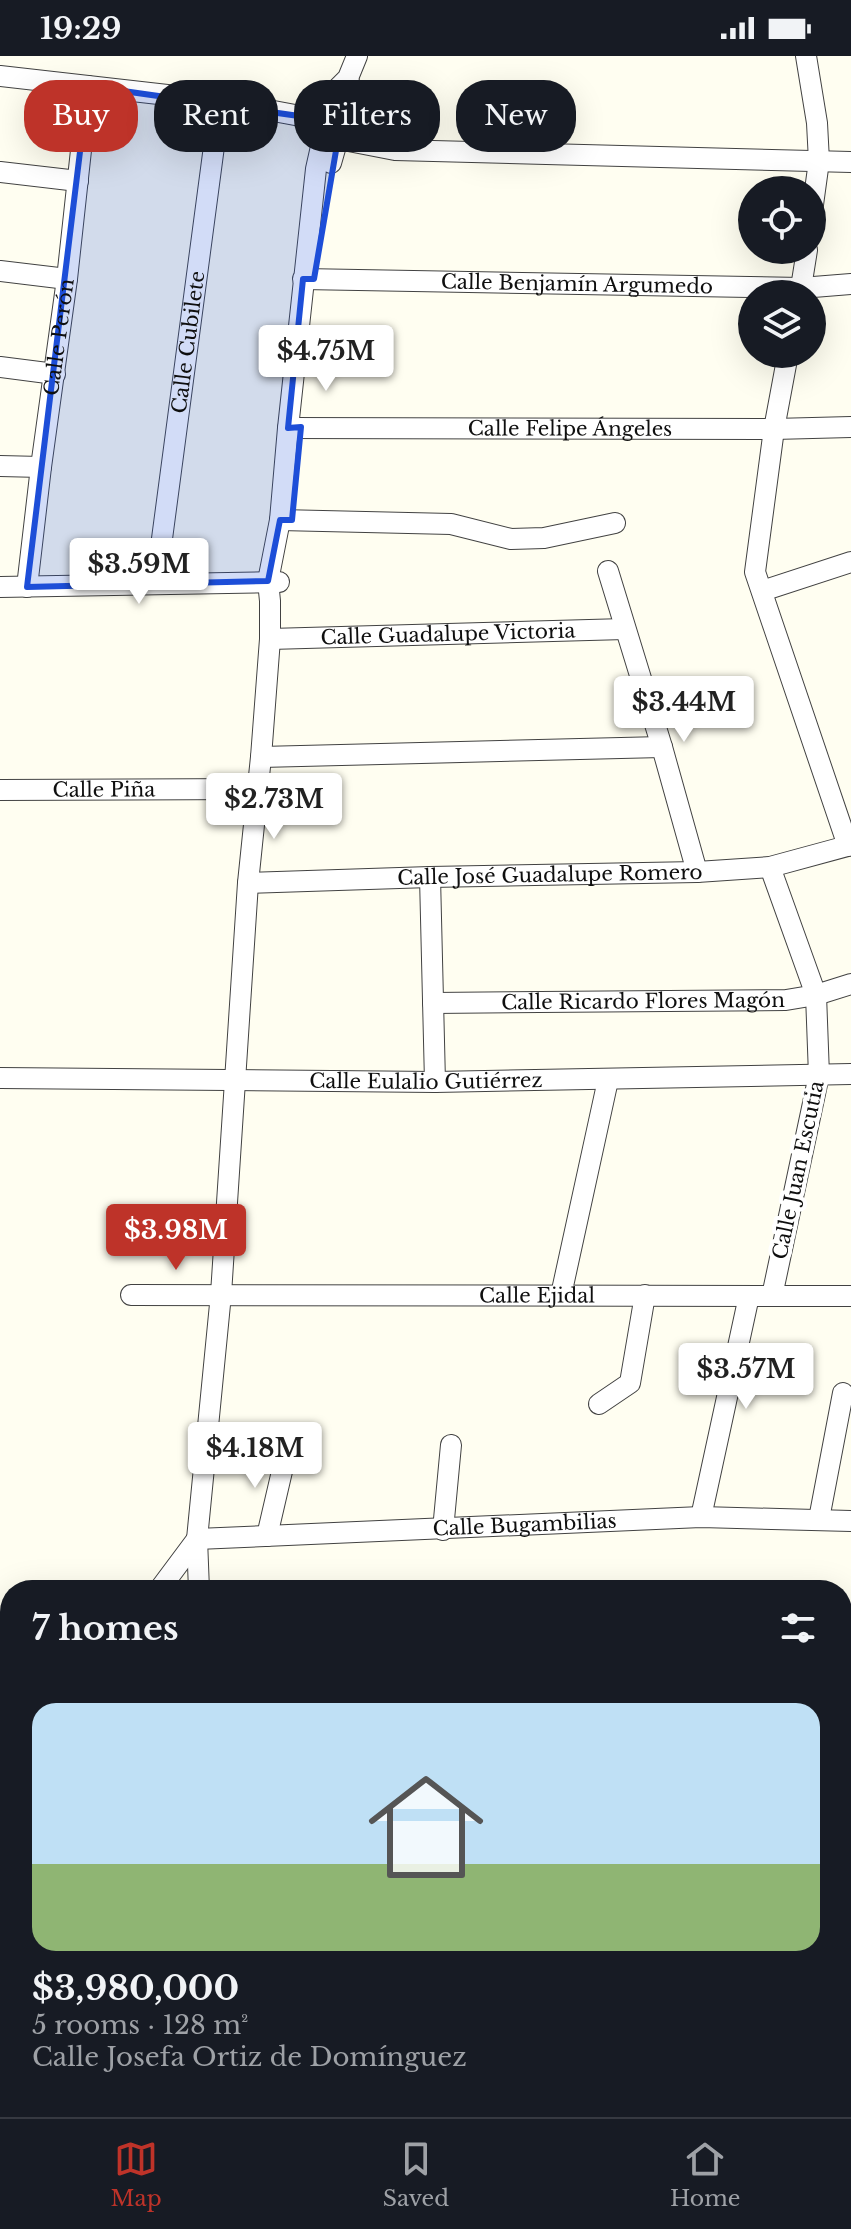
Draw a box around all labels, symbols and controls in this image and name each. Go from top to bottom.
text: 19:29 [40,10,122,47]
chip: Buy [24,80,138,152]
chip: Rent [154,80,278,152]
chip: Filters [294,80,440,152]
chip: New [456,80,576,152]
map controls [738,176,826,368]
button: locate [738,176,826,264]
street label: Calle Cubilete [167,269,209,415]
street label: Calle Benjamín Argumedo [441,269,713,298]
street label: Calle Perón [39,277,79,397]
button: layers [738,280,826,368]
pin: $4.75M [261,325,391,393]
text: $4.75M [277,335,375,367]
street label: Calle Felipe Ángeles [468,416,672,441]
pin: $3.59M [74,538,204,606]
text: $3.59M [88,548,190,580]
street label: Calle Guadalupe Victoria [320,618,577,650]
pin: $3.44M [619,676,749,744]
text: $3.44M [632,686,736,718]
pin: $2.73M [209,773,339,841]
street label: Calle Piña [53,777,156,802]
text: $2.73M [224,783,324,815]
street label: Calle José Guadalupe Romero [397,860,703,890]
street label: Calle Ricardo Flores Magón [501,988,785,1014]
street label: Calle Eulalio Gutiérrez [309,1068,543,1094]
street label: Calle Juan Escutia [767,1078,829,1261]
pin: $3.98M [111,1204,241,1272]
text: $3.98M [124,1214,228,1246]
street label: Calle Ejidal [479,1283,595,1308]
pin: $3.57M [681,1343,811,1411]
text: $3.57M [696,1353,796,1385]
pin: $4.18M [190,1422,320,1490]
text: $4.18M [206,1432,304,1464]
street label: Calle Bugambilias [432,1509,617,1541]
icon: filters [776,1606,820,1650]
text: 7 homes [32,1607,179,1649]
icon: home [354,1755,498,1899]
text: $3,980,000 [32,1967,239,2009]
text: 5 rooms · 128 m² [32,2009,249,2041]
text: Calle Josefa Ortiz de Domínguez [32,2041,467,2073]
tab: Map [111,2137,162,2212]
tab: Saved [383,2137,449,2212]
tab: Home [670,2137,740,2212]

